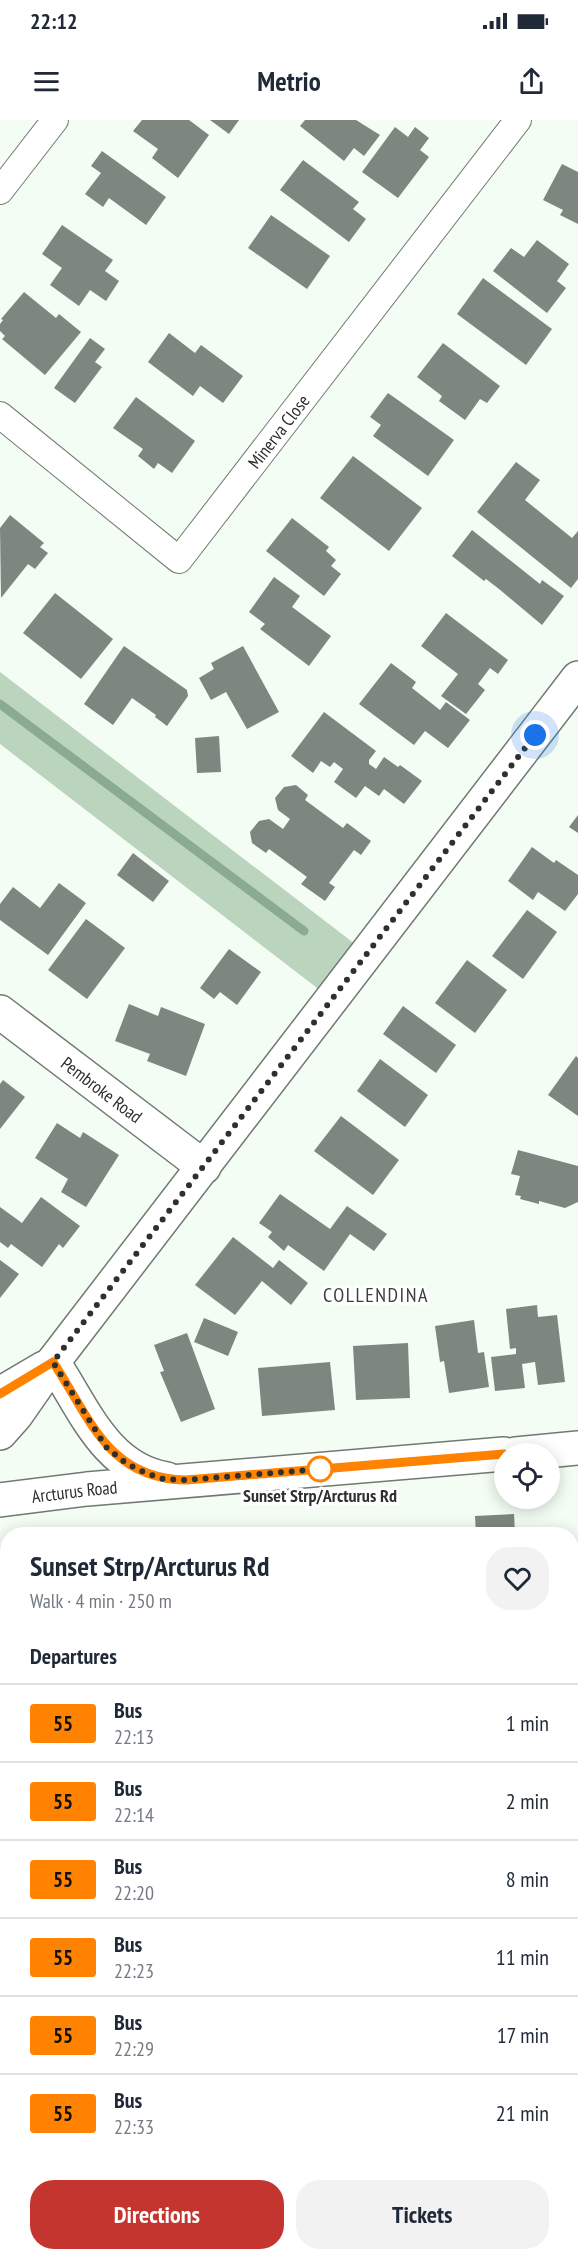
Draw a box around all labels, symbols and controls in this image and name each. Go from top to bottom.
text: 22:12 [30,7,78,35]
text: Metrio [257,64,321,98]
icon: menu [30,65,63,98]
icon: share [515,65,548,98]
street label: Minerva Close [242,390,314,473]
your location [520,720,550,750]
street label: Pembroke Road [57,1051,147,1128]
district label: COLLENDINA [323,1282,429,1308]
map controls [494,1443,560,1509]
button: locate [494,1443,560,1509]
marker: Sunset Strp/Arcturus Rd [307,1456,333,1482]
street label: Arcturus Road [30,1475,118,1507]
place label: Sunset Strp/Arcturus Rd [243,1484,397,1507]
text: Sunset Strp/Arcturus Rd [30,1547,269,1584]
button: heart [486,1547,549,1610]
text: Walk · 4 min · 250 m [30,1588,172,1614]
text: Departures [30,1642,117,1670]
text: Bus [114,1696,142,1724]
text: 1 min [506,1709,549,1737]
text: 55 [53,1710,73,1737]
text: 22:13 [114,1724,154,1750]
text: Bus [114,1774,142,1802]
text: 2 min [506,1787,549,1815]
text: 55 [53,1788,73,1815]
text: 22:14 [114,1802,154,1828]
text: Bus [114,1852,142,1880]
text: 8 min [506,1865,549,1893]
text: 55 [53,1866,73,1893]
text: 22:20 [114,1880,154,1906]
text: Bus [114,1930,142,1958]
text: 11 min [496,1943,549,1971]
text: 55 [53,1944,73,1971]
text: 22:23 [114,1958,154,1984]
text: Bus [114,2008,142,2036]
text: 17 min [497,2021,549,2049]
text: 55 [53,2022,73,2049]
text: 22:29 [114,2036,154,2062]
text: Bus [114,2086,142,2114]
text: 21 min [496,2099,549,2127]
text: 55 [53,2100,73,2127]
text: 22:33 [114,2114,154,2140]
button: Directions [30,2180,284,2249]
button: Tickets [296,2180,549,2249]

